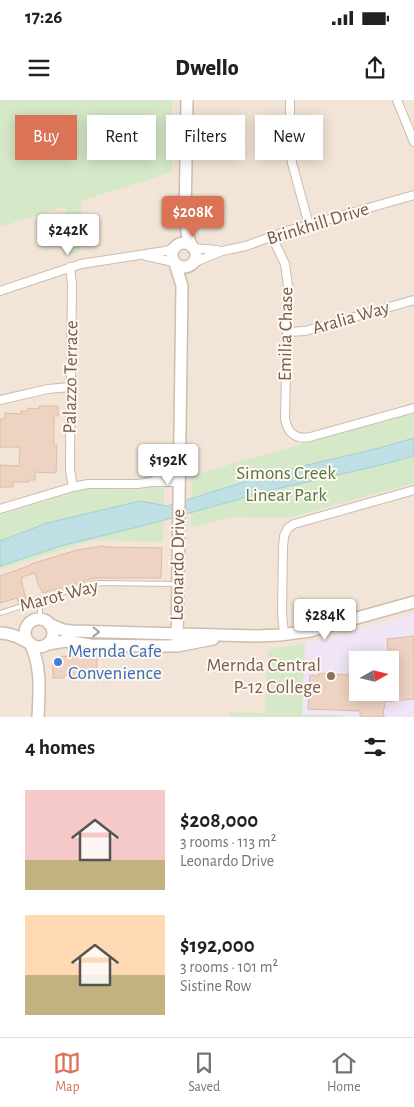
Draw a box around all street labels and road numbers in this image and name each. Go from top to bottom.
street label: Brinkhill Drive [265,199,371,249]
street label: Emilia Chase [276,287,296,381]
street label: Aralia Way [310,298,392,338]
street label: Palazzo Terrace [61,320,81,434]
street label: Leonardo Drive [168,509,188,621]
street label: Marot Way [18,576,100,616]

